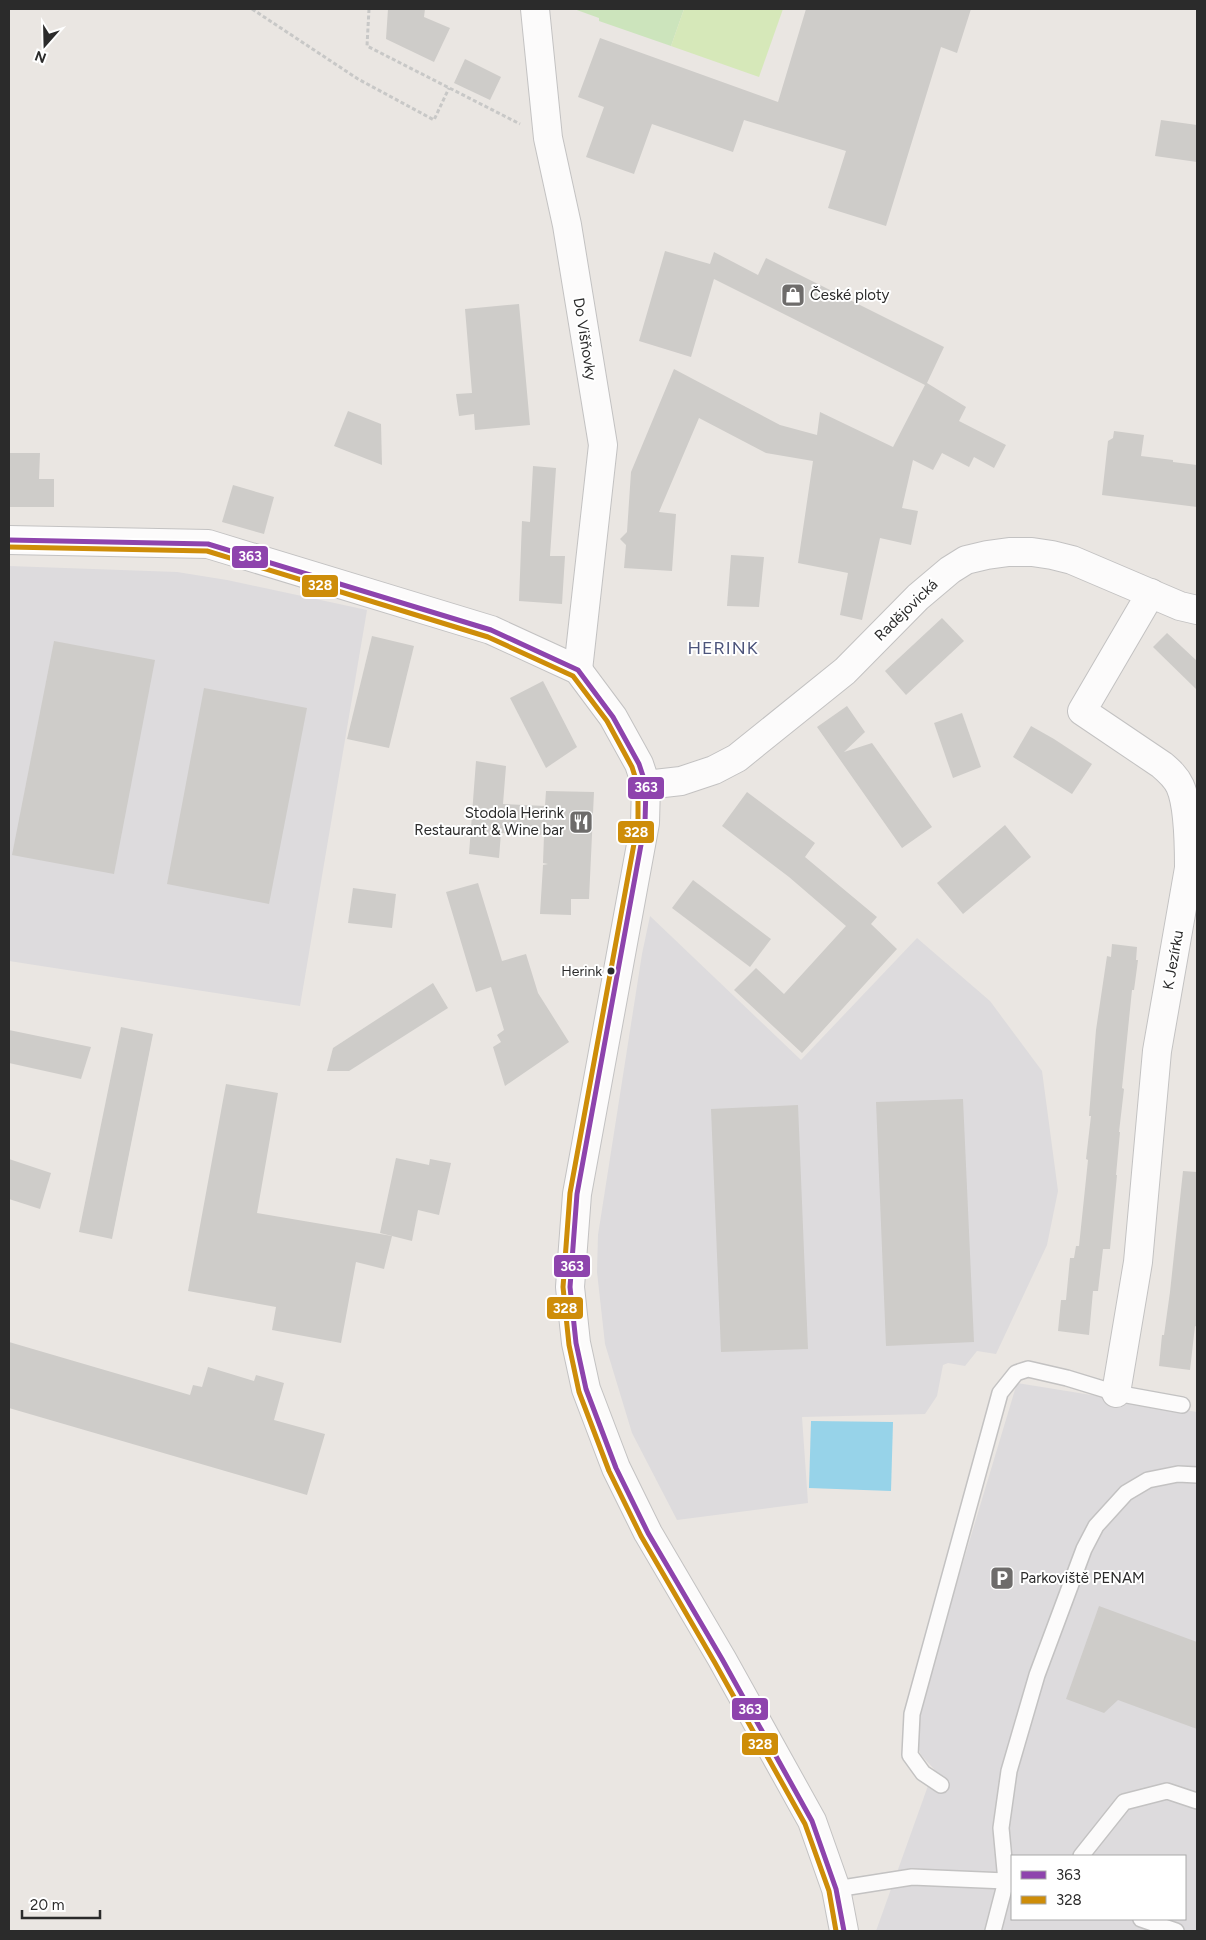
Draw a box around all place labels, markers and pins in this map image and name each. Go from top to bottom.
shop icon: České ploty [780,282,806,308]
place label: České ploty [810,286,890,304]
place label: Stodola Herink Restaurant & Wine bar [414,804,565,839]
restaurant icon: Stodola Herink Restaurant & Wine bar [568,809,594,835]
place label: Herink [561,963,602,980]
marker: Herink [606,966,616,976]
parking icon: Parkoviště PENAM [989,1565,1015,1591]
place label: Parkoviště PENAM [1020,1569,1145,1587]

